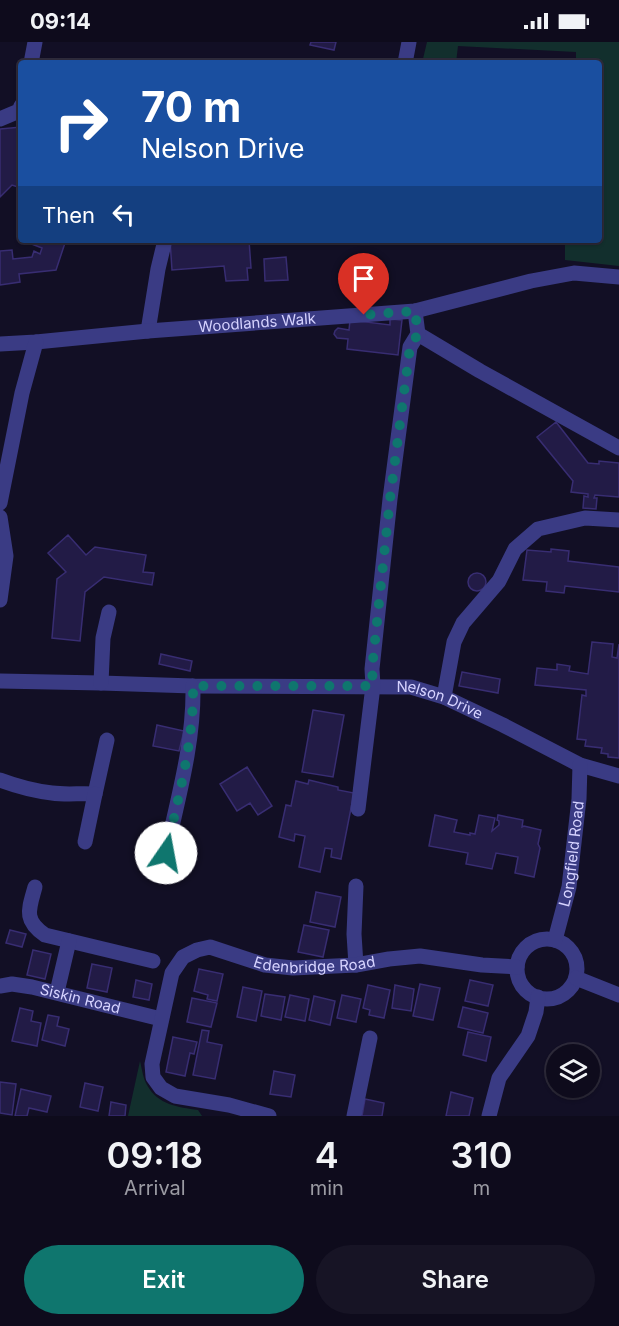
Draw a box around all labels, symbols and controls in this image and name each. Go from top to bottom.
text: 09:14 [30,8,91,34]
text: 70 m [141,81,241,132]
icon: right [42,84,120,162]
text: Nelson Drive [141,132,305,165]
icon: left [107,198,140,231]
text: Then [42,202,95,228]
pin [338,253,389,315]
icon: arrive [347,262,380,295]
street label: Woodlands Walk [198,308,317,336]
street label: Nelson Drive [396,676,486,723]
street label: Longfield Road [554,800,588,909]
position arrow [134,821,198,885]
street label: Edenbridge Road [251,952,377,977]
street label: Siskin Road [38,979,123,1018]
map controls [546,1044,600,1098]
button: layers [546,1044,600,1098]
text: 09:18 [107,1133,203,1177]
text: 4 [315,1133,339,1177]
text: 310 [451,1133,512,1177]
text: Arrival [124,1176,186,1200]
text: min [310,1176,344,1200]
text: m [473,1176,490,1200]
button: Exit [24,1245,304,1314]
button: Share [316,1245,595,1314]

